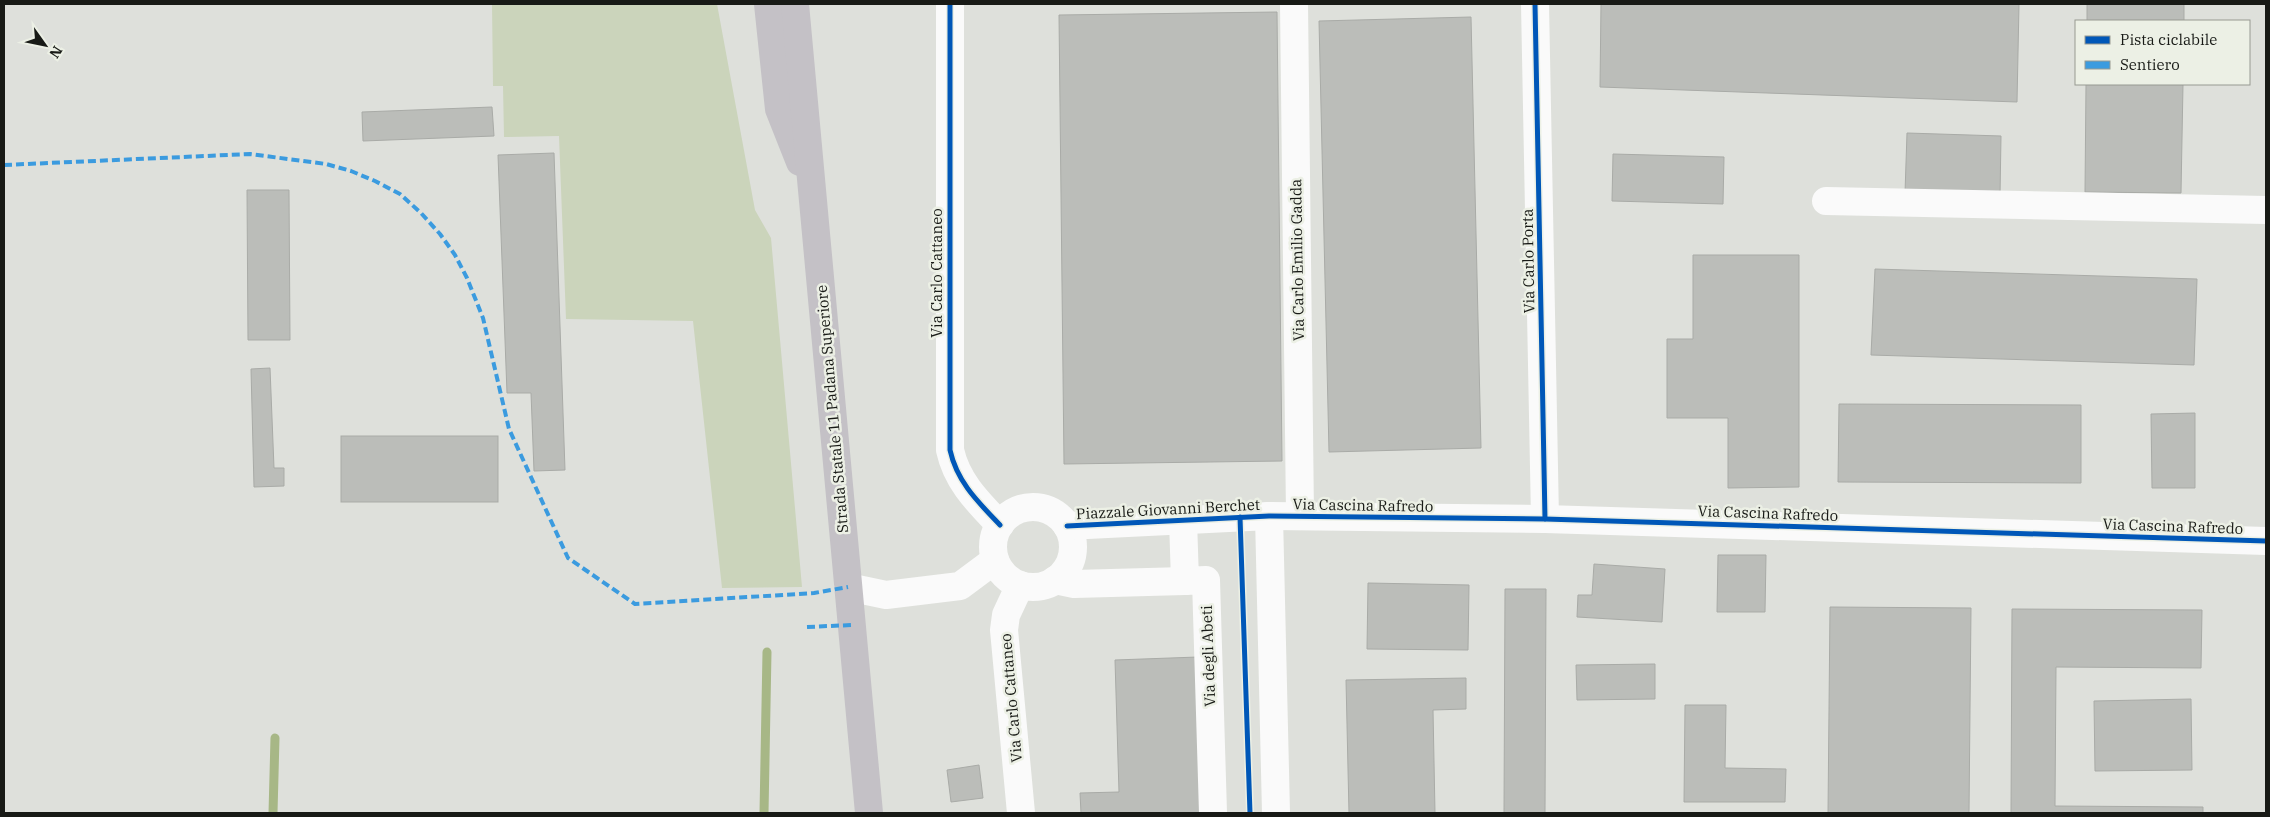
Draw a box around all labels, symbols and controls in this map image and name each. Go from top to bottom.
north arrow [20,20,70,70]
legend [2075,20,2250,85]
text: Pista ciclabile [2120,30,2217,49]
text: N [45,43,66,62]
text: Sentiero [2120,55,2180,74]
street label: Via Carlo Emilio Gadda [1286,179,1308,341]
street label: Via Carlo Cattaneo [927,208,946,338]
street label: Via Carlo Porta [1518,208,1538,314]
street label: Strada Statale 11 Padana Superiore [812,284,852,534]
street label: Via Cascina Rafredo [1293,494,1433,516]
street label: Piazzale Giovanni Berchet [1076,495,1260,523]
street label: Via Cascina Rafredo [1697,501,1839,525]
street label: Via Cascina Rafredo [2102,514,2244,538]
street label: Via degli Abeti [1197,605,1219,707]
street label: Via Carlo Cattaneo [996,633,1026,763]

